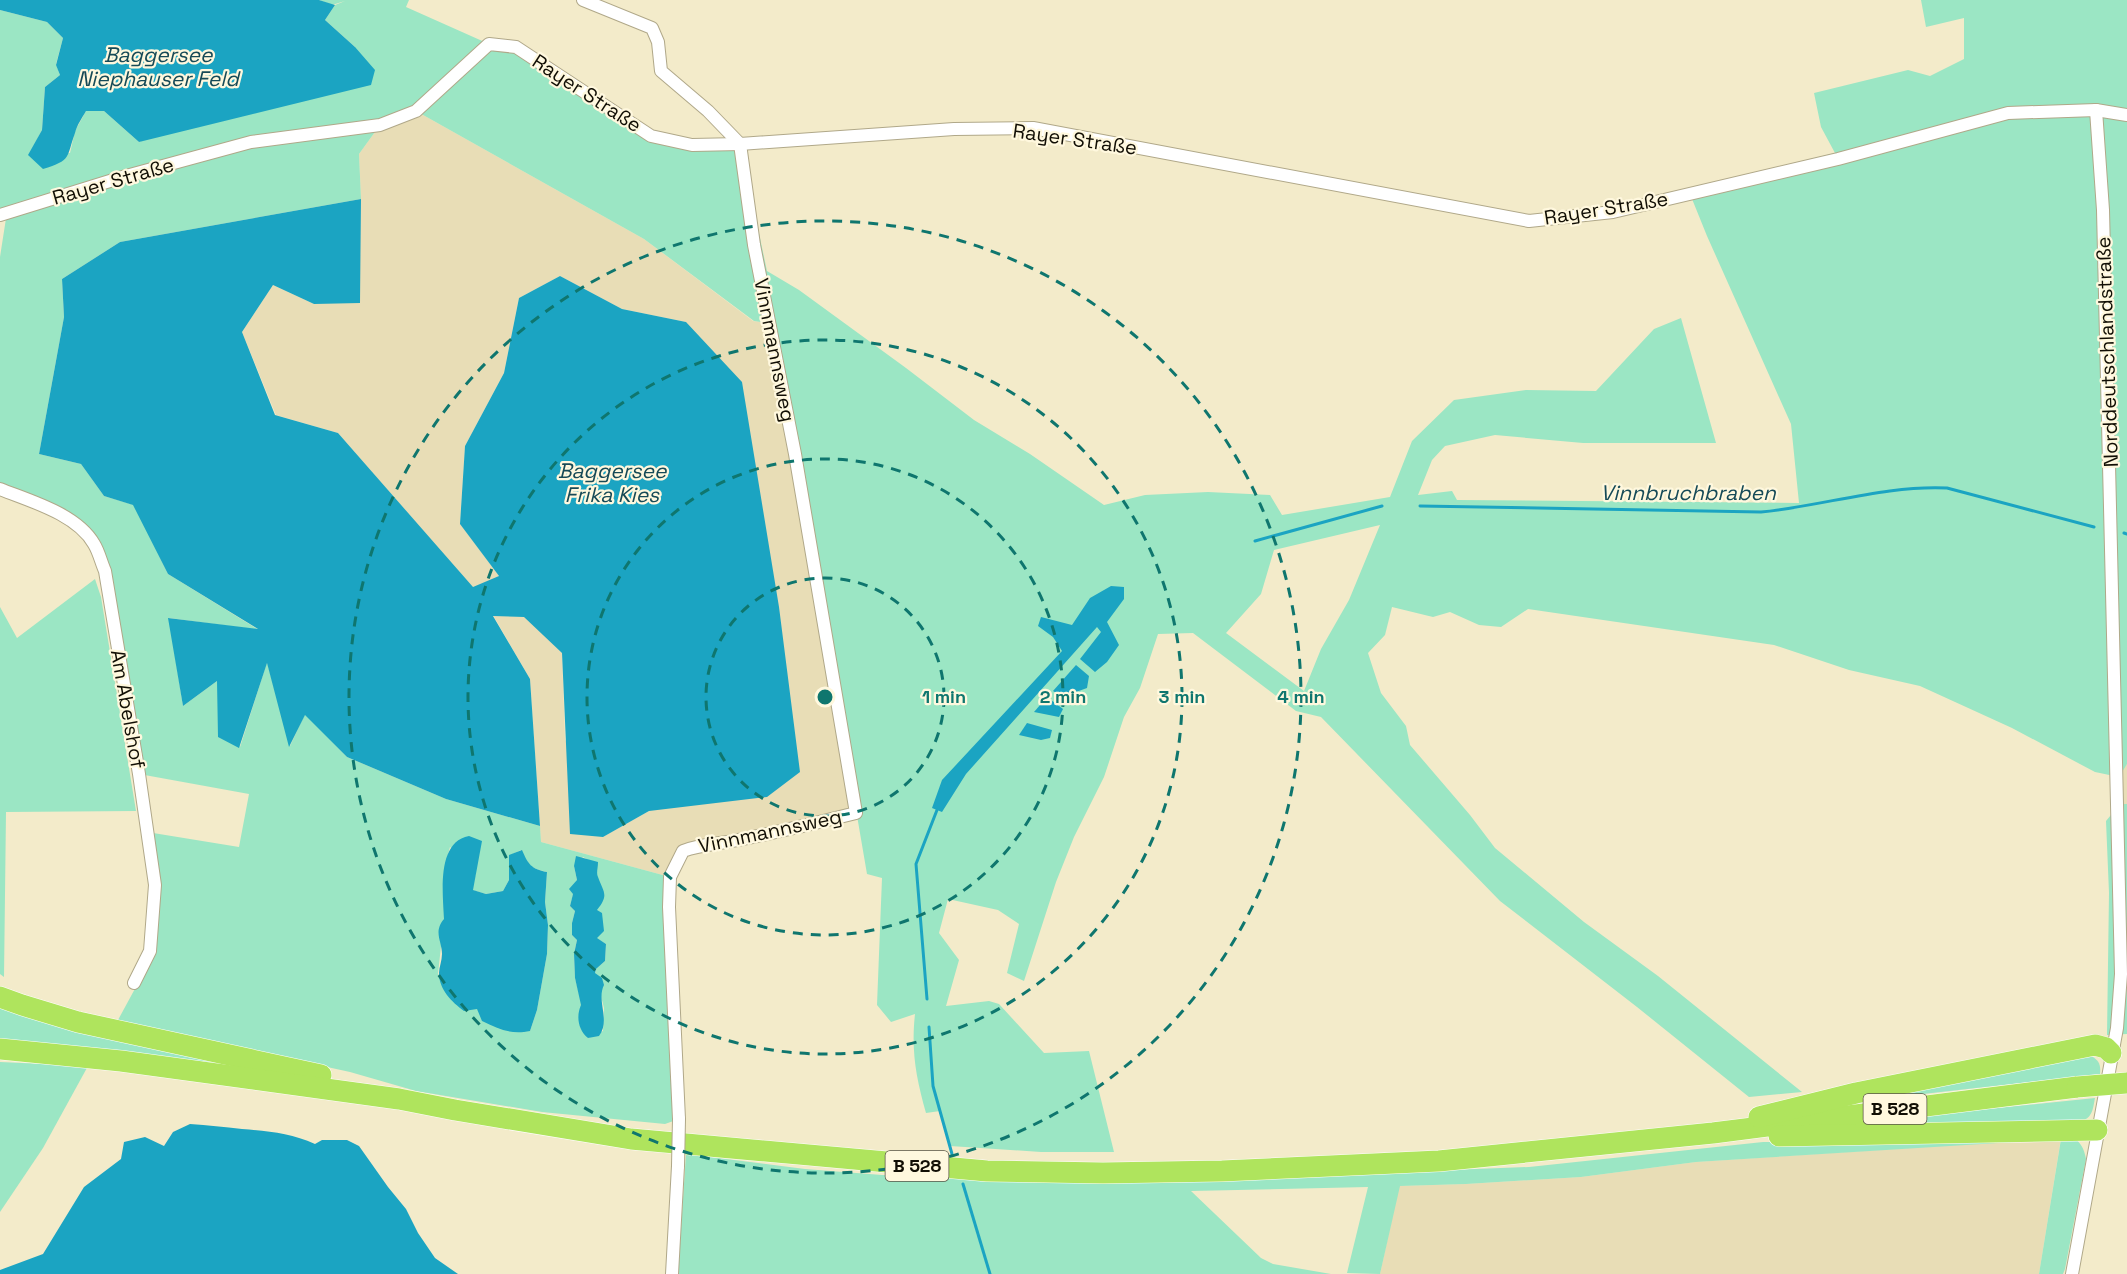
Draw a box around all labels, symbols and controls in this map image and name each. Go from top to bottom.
water label: Baggersee Niephauser Feld [77,41,241,92]
street label: Rayer Straße [527,48,647,138]
street label: Rayer Straße [1011,117,1139,161]
street label: Rayer Straße [49,151,177,211]
street label: Rayer Straße [1542,185,1670,231]
street label: Norddeutschlandstraße [2090,236,2124,468]
street label: Vinnmannsweg [748,276,802,424]
water label: Baggersee Frika Kies [558,457,668,508]
water label: Vinnbruchbraben [1600,479,1777,506]
street label: Am Abelshof [105,647,151,771]
text: 1 min [922,685,966,708]
text: 2 min [1040,685,1086,708]
text: 3 min [1159,685,1205,708]
text: 4 min [1277,685,1325,708]
centre of rings [815,687,835,707]
street label: Vinnmannsweg [696,803,844,859]
road number: B 528 [1864,1094,1926,1124]
road number: B 528 [886,1151,948,1181]

